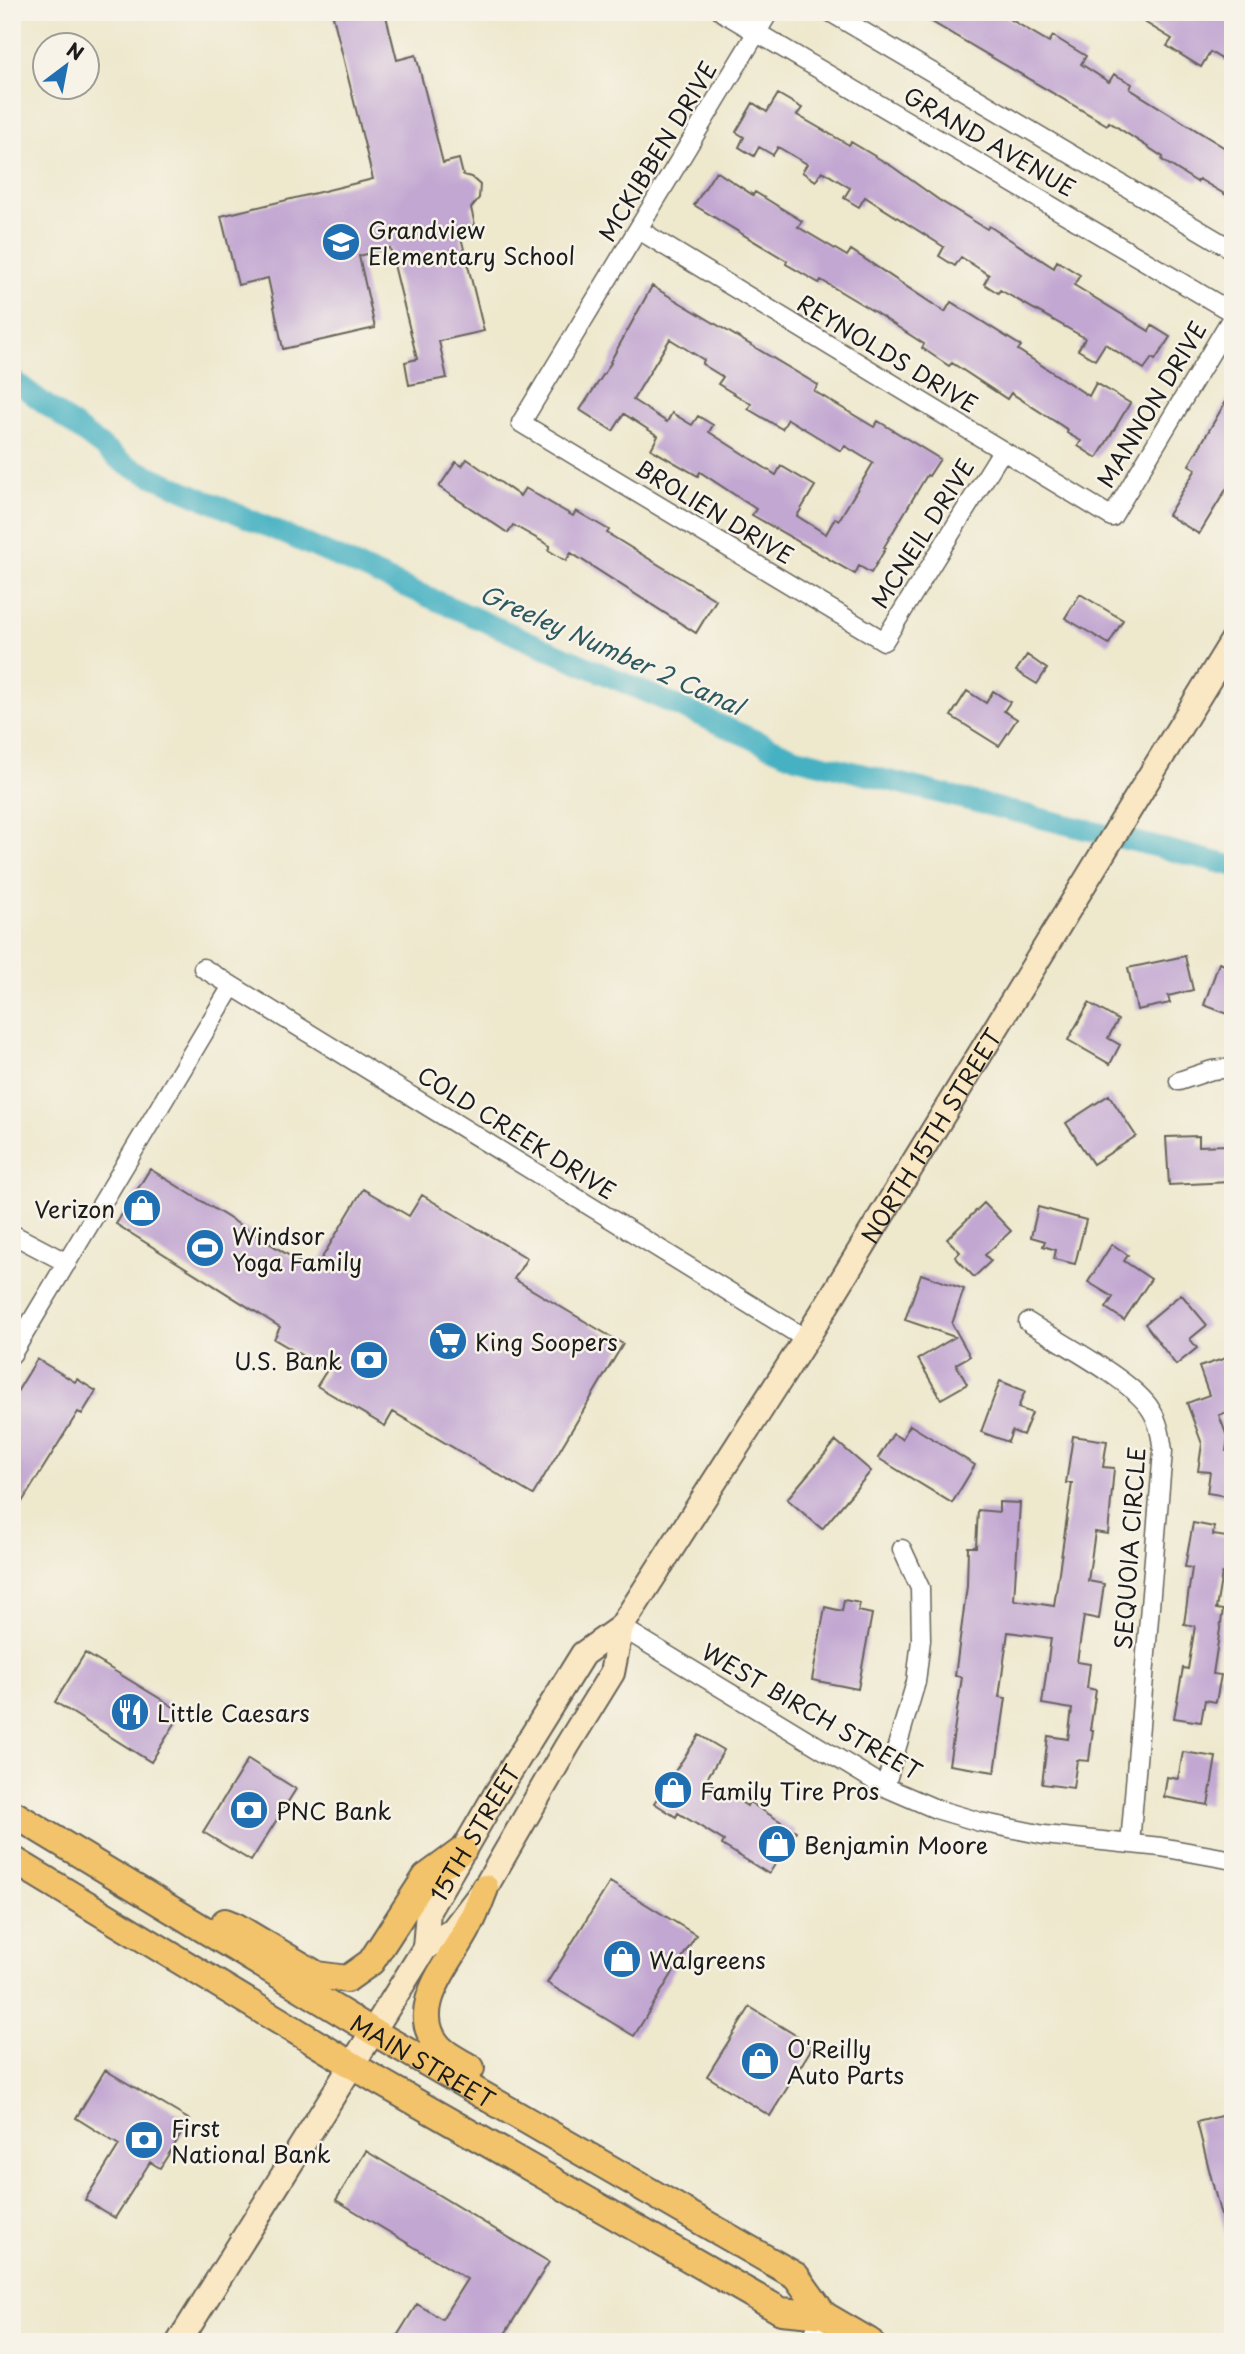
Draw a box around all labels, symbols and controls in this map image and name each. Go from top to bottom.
north arrow [32,32,102,102]
text: N [62,35,89,67]
street label: MCKIBBEN DRIVE [589,54,725,248]
street label: GRAND AVENUE [897,77,1083,205]
place label: Grandview Elementary School [368,212,575,273]
school or university icon: Grandview Elementary School [320,221,362,263]
street label: REYNOLDS DRIVE [791,285,985,421]
street label: MANNON DRIVE [1087,314,1215,494]
street label: BROLIEN DRIVE [629,450,801,572]
street label: MCNEIL DRIVE [862,451,982,615]
water label: Greeley Number 2 Canal [475,575,752,725]
street label: NORTH 15TH STREET [851,1021,1009,1249]
street label: COLD CREEK DRIVE [411,1057,623,1207]
shop icon: Verizon [121,1187,163,1229]
place label: Verizon [34,1191,115,1226]
place label: Windsor Yoga Family [232,1218,362,1279]
sports icon: Windsor Yoga Family [184,1227,226,1269]
supermarket icon: King Soopers [427,1320,469,1362]
place label: King Soopers [475,1324,618,1359]
bank icon: U.S. Bank [348,1339,390,1381]
place label: U.S. Bank [234,1343,342,1378]
street label: SEQUOIA CIRCLE [1104,1445,1154,1651]
street label: WEST BIRCH STREET [695,1634,929,1789]
restaurant icon: Little Caesars [109,1691,151,1733]
place label: Little Caesars [157,1695,310,1730]
street label: 15TH STREET [420,1758,528,1907]
shop icon: Family Tire Pros [652,1769,694,1811]
place label: Family Tire Pros [700,1773,879,1808]
bank icon: PNC Bank [228,1789,270,1831]
place label: PNC Bank [276,1793,392,1828]
shop icon: Benjamin Moore [756,1823,798,1865]
place label: Benjamin Moore [804,1827,988,1862]
shop icon: Walgreens [601,1938,643,1980]
place label: Walgreens [649,1942,766,1977]
street label: MAIN STREET [344,2005,502,2116]
place label: O'Reilly Auto Parts [787,2031,904,2092]
shop icon: O'Reilly Auto Parts [739,2040,781,2082]
place label: First National Bank [171,2110,331,2171]
bank icon: First National Bank [123,2119,165,2161]

